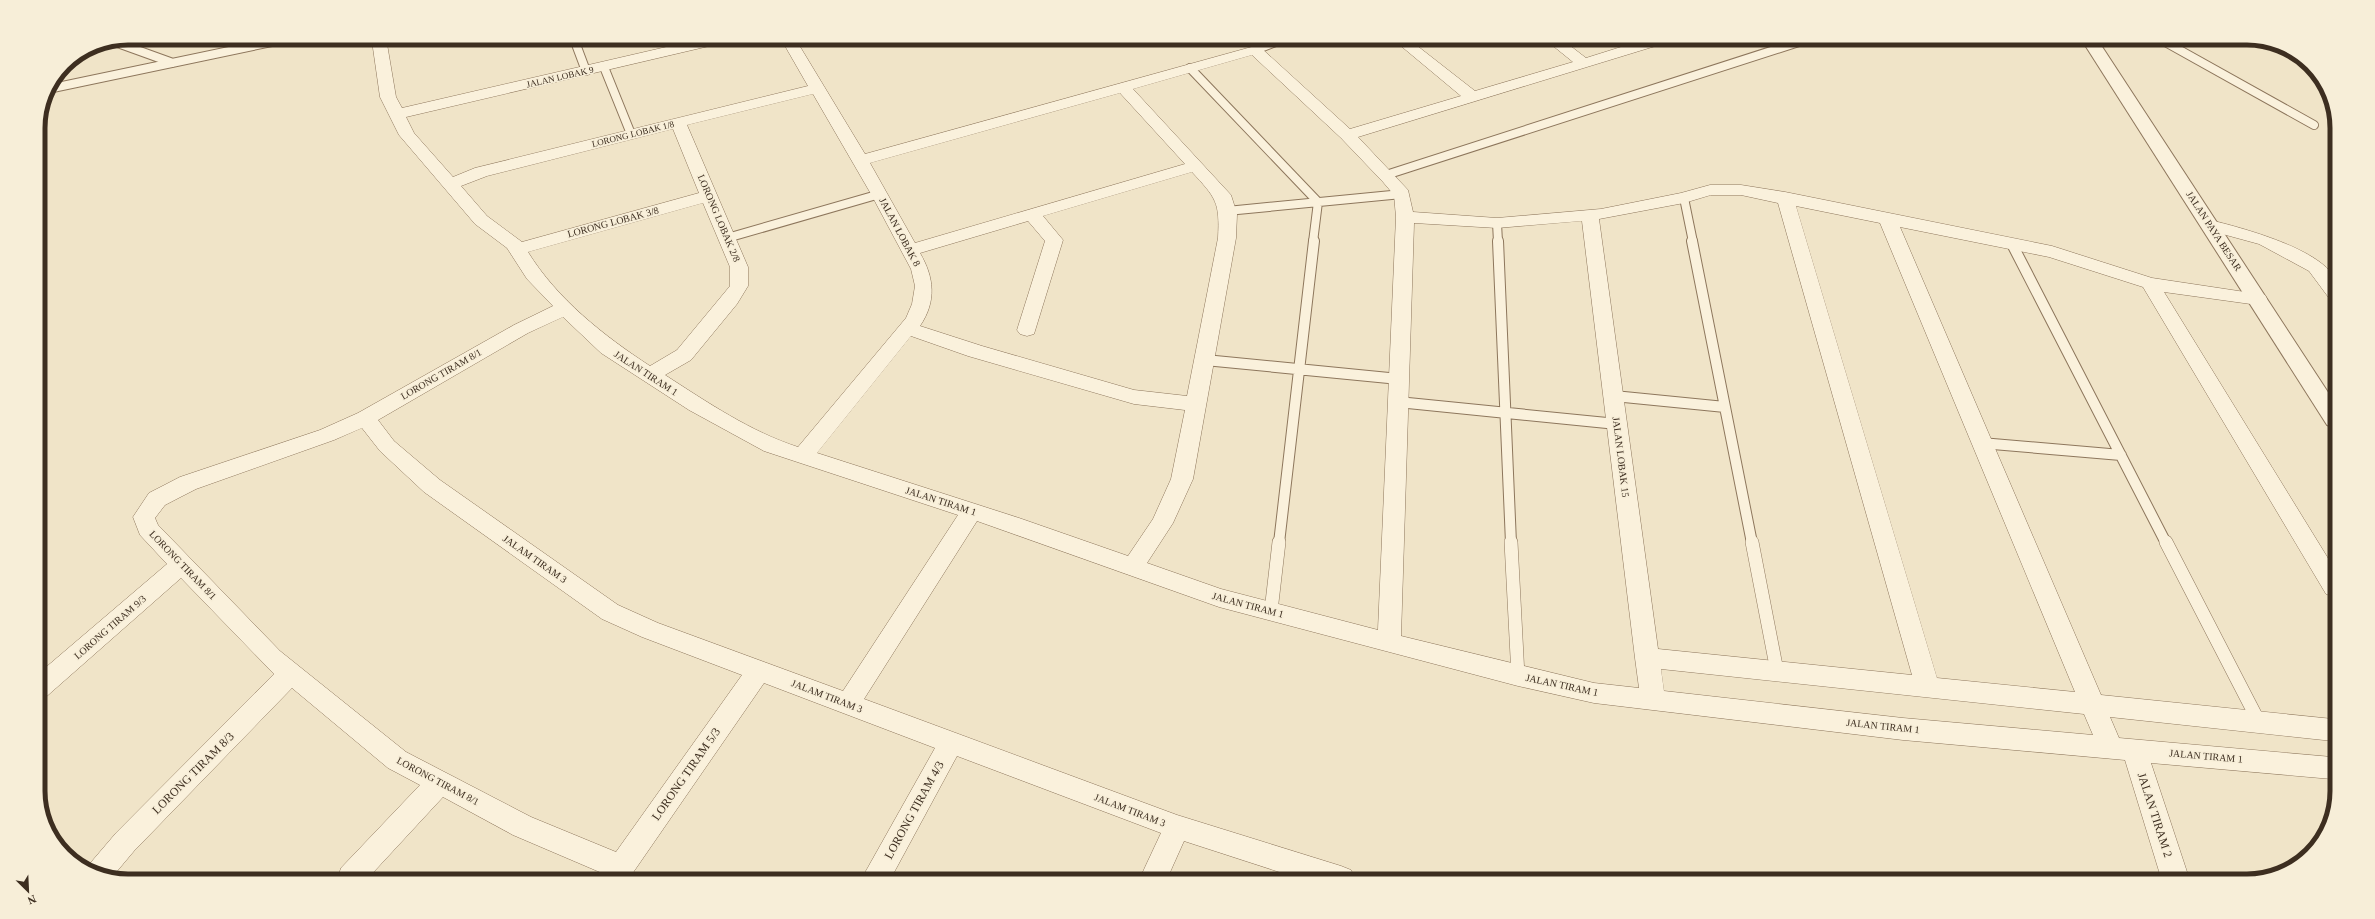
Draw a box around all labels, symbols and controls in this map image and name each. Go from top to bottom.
street label: JALAN LOBAK 9 [526,64,595,90]
street label: LORONG LOBAK 1/8 [591,119,676,149]
street label: LORONG LOBAK 2/8 [696,173,742,263]
street label: JALAN PAYA BESAR [2184,189,2244,273]
street label: JALAN LOBAK 8 [877,196,923,268]
street label: LORONG LOBAK 3/8 [566,205,660,239]
street label: LORONG TIRAM 8/1 [399,346,483,402]
street label: JALAN TIRAM 1 [612,348,680,398]
street label: JALAN LOBAK 15 [1611,416,1631,498]
street label: JALAN TIRAM 1 [904,484,978,518]
street label: LORONG TIRAM 8/1 [147,528,219,602]
street label: JALAM TIRAM 3 [501,533,569,585]
street label: JALAN TIRAM 1 [1211,590,1285,620]
street label: LORONG TIRAM 9/3 [72,593,148,661]
street label: JALAN TIRAM 1 [1525,672,1599,698]
street label: JALAM TIRAM 3 [790,677,864,715]
street label: JALAN TIRAM 1 [1846,717,1920,735]
street label: LORONG TIRAM 5/3 [649,725,723,823]
street label: LORONG TIRAM 8/3 [149,729,237,817]
street label: JALAN TIRAM 1 [2169,747,2243,765]
street label: LORONG TIRAM 8/1 [395,755,481,807]
street label: LORONG TIRAM 4/3 [881,759,947,861]
street label: JALAN TIRAM 2 [2135,771,2175,859]
street label: JALAM TIRAM 3 [1093,791,1167,829]
north arrow [8,871,48,911]
text: N [26,893,38,907]

